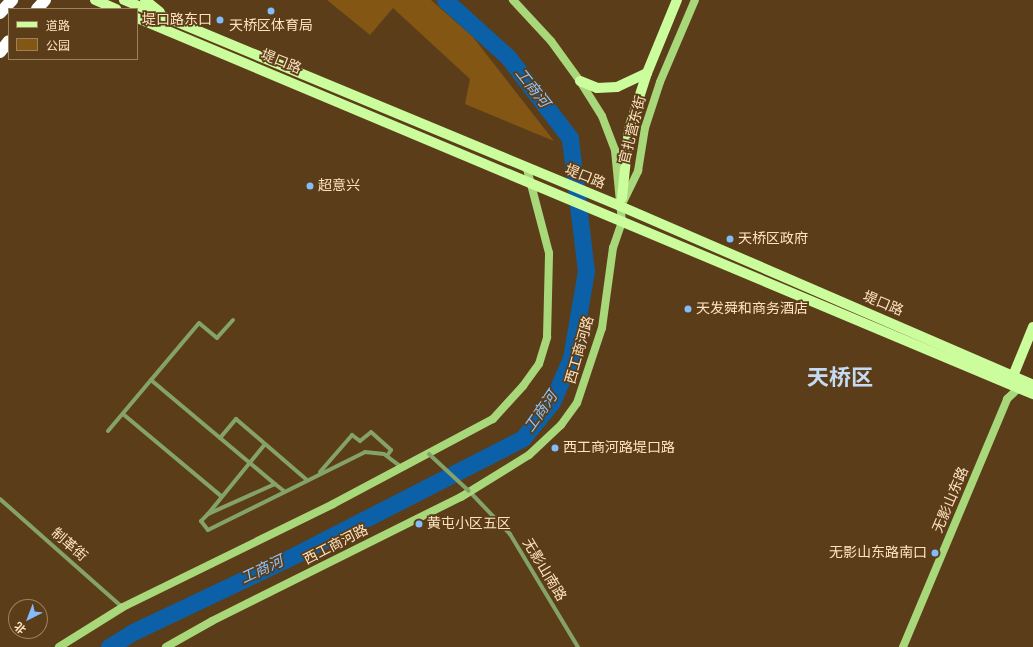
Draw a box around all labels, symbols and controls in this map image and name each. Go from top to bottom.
marker: 天桥区体育局 [266,6,276,16]
legend [8,8,138,60]
place label: 堤口路东口 [142,12,212,28]
marker: 堤口路东口 [215,15,225,25]
place label: 天桥区体育局 [229,18,313,34]
text: 道路 [46,19,70,33]
text: 公园 [46,39,70,53]
street label: 堤口路 [258,46,304,78]
water label: 工商河 [511,65,553,111]
street label: 官扎营东街 [616,94,650,166]
street label: 堤口路 [562,161,608,193]
place label: 超意兴 [318,178,360,194]
marker: 超意兴 [305,181,315,191]
place label: 天桥区政府 [738,231,808,247]
marker: 天桥区政府 [725,234,735,244]
street label: 堤口路 [860,288,906,320]
place label: 天发舜和商务酒店 [696,301,808,317]
marker: 天发舜和商务酒店 [683,304,693,314]
street label: 西工商河路 [562,314,598,386]
district label: 天桥区 [807,365,873,391]
water label: 工商河 [521,388,561,436]
place label: 西工商河路堤口路 [563,440,675,456]
marker: 西工商河路堤口路 [550,443,560,453]
street label: 无影山东路 [930,465,972,535]
place label: 黄屯小区五区 [427,516,511,532]
marker: 黄屯小区五区 [414,519,424,529]
street label: 西工商河路 [301,522,371,568]
street label: 制革街 [48,525,90,565]
street label: 无影山南路 [519,536,569,604]
place label: 无影山东路南口 [829,545,927,561]
marker: 无影山东路南口 [930,548,940,558]
water label: 工商河 [238,552,286,588]
north arrow [8,599,48,639]
text: 北 [12,619,29,636]

